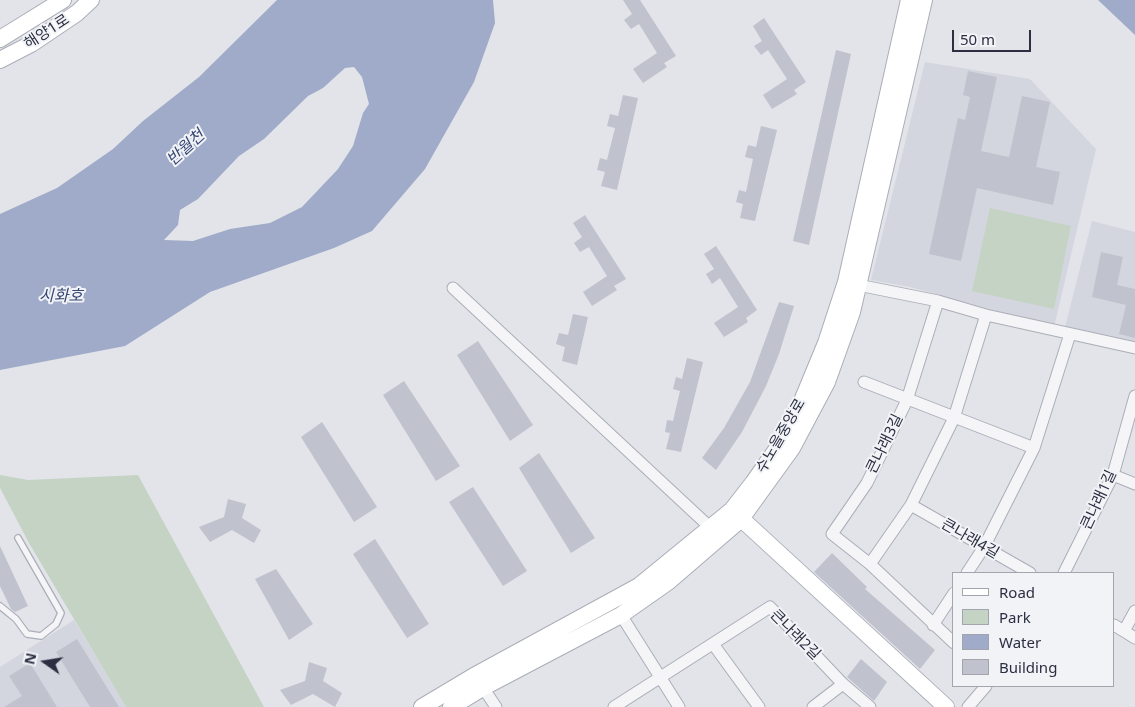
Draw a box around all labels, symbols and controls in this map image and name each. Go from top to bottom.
street label: 해양1로 [21,11,73,53]
scale bar [955,20,1034,52]
text: 50 m [960,29,995,49]
water label: 반월천 [163,126,209,170]
water label: 시화호 [39,286,83,306]
street label: 수노을중앙로 [753,396,809,476]
street label: 큰나래3길 [863,411,907,477]
street label: 큰나래1길 [1077,467,1121,533]
street label: 큰나래4길 [938,515,1002,563]
legend [952,572,1115,687]
text: Road [999,582,1035,602]
street label: 큰나래2길 [766,606,824,664]
text: Park [999,607,1031,627]
text: Water [999,632,1041,652]
north arrow [20,637,70,687]
text: N [19,651,40,666]
text: Building [999,657,1057,677]

